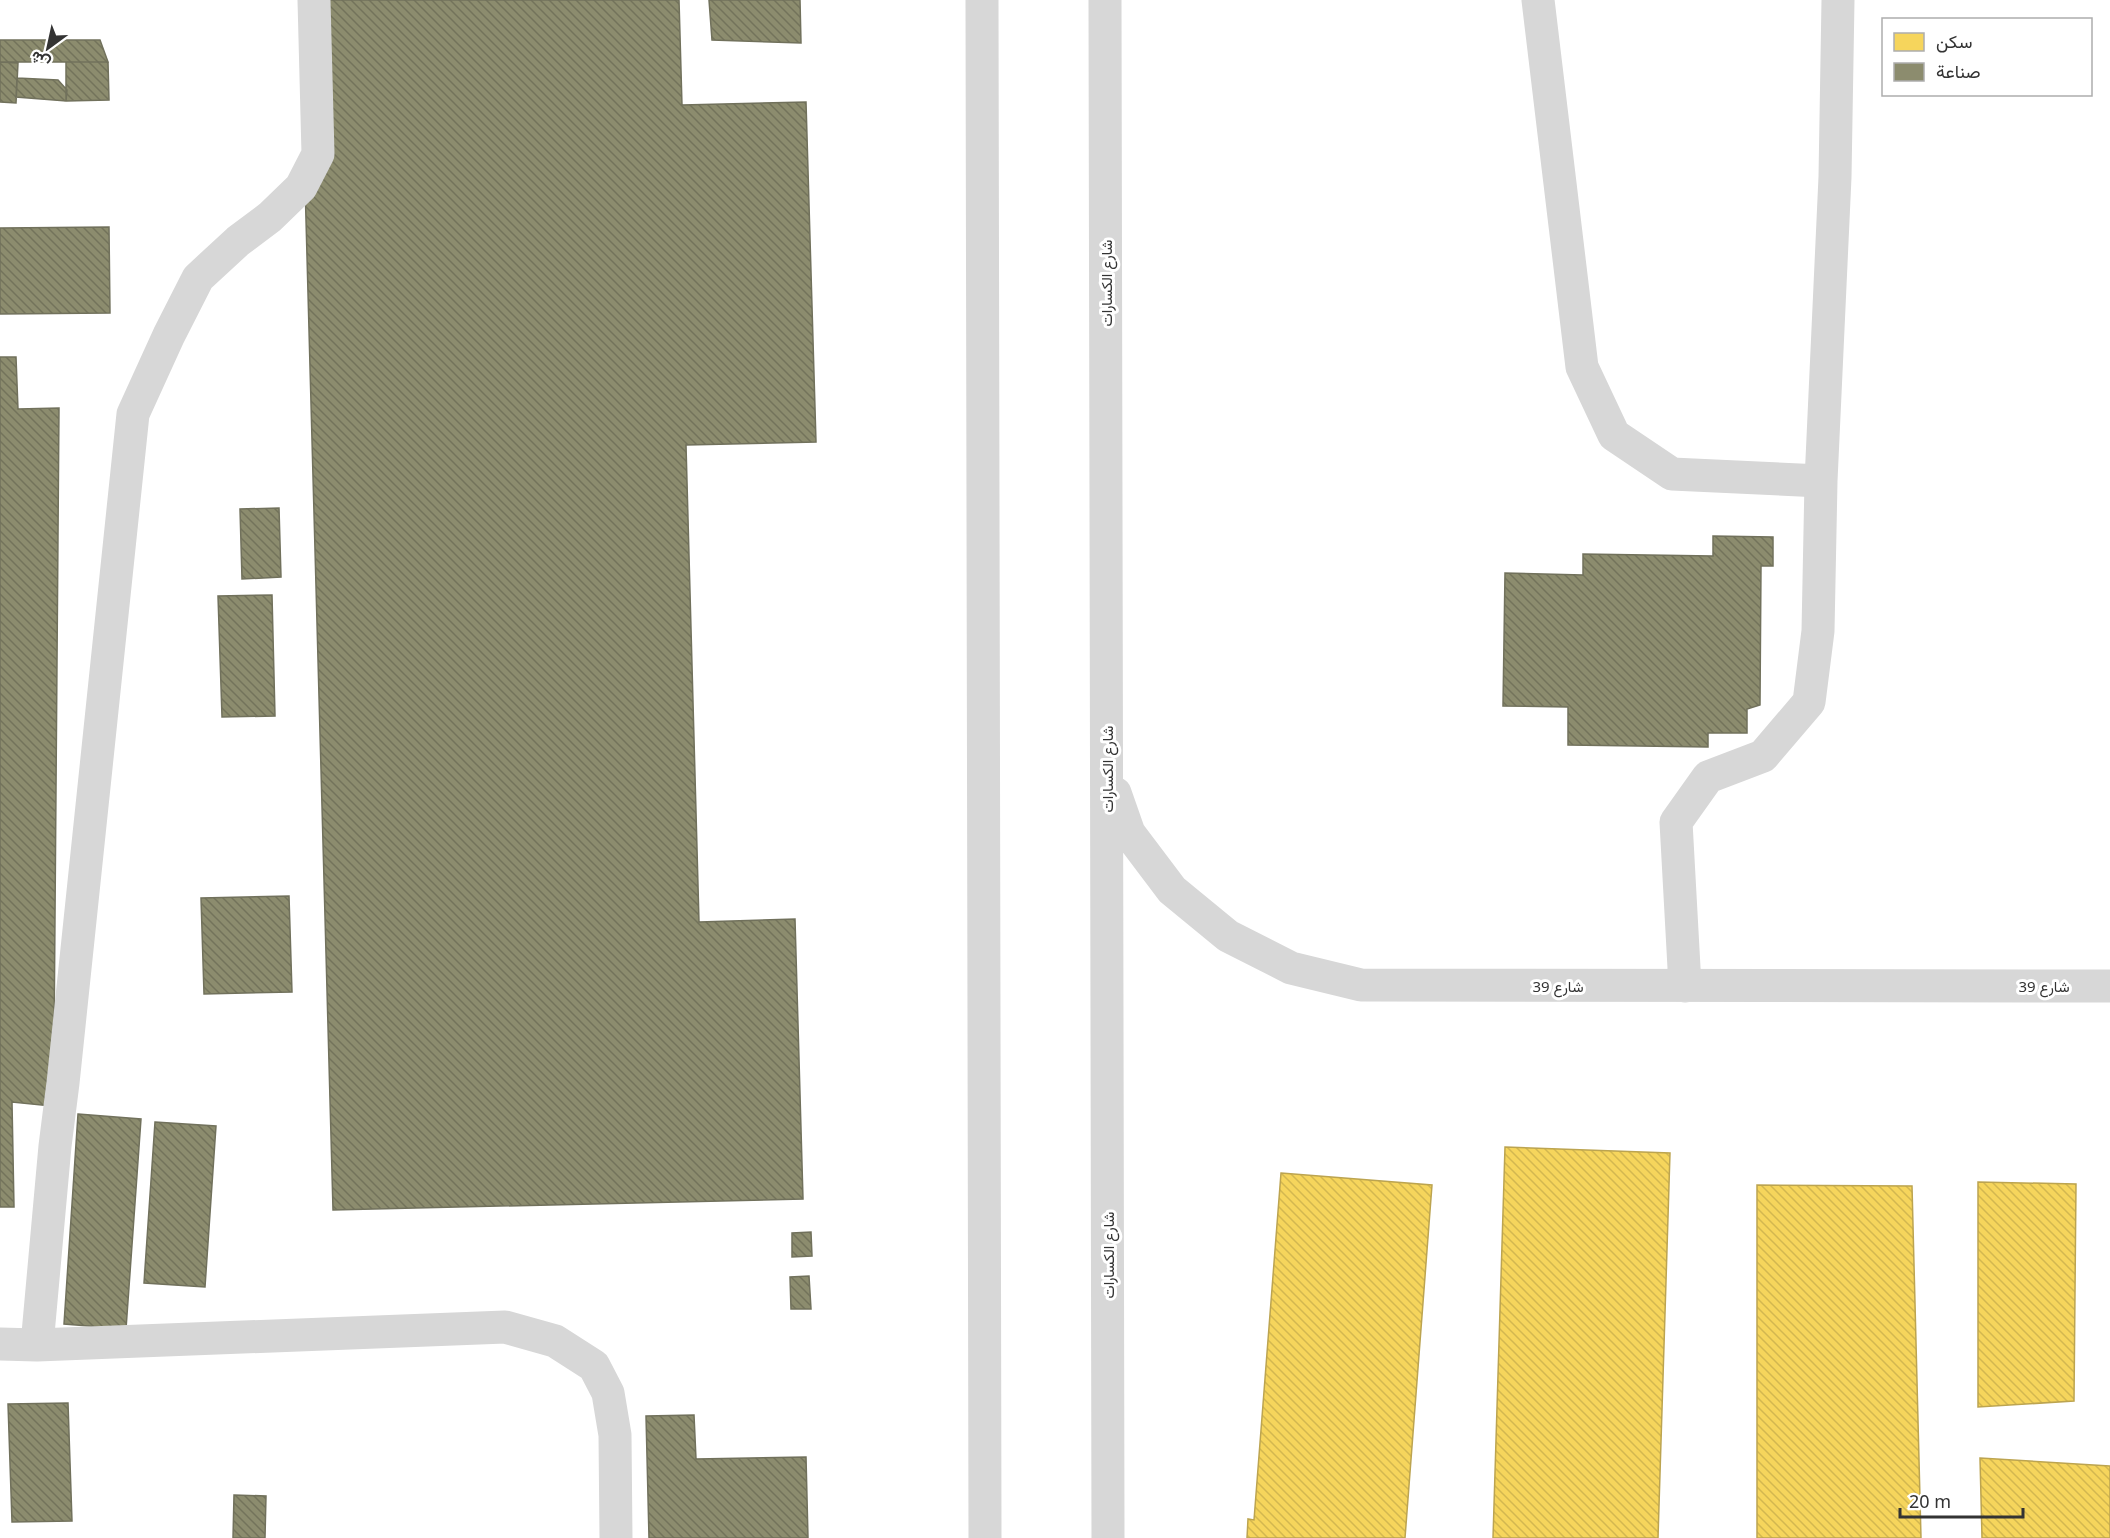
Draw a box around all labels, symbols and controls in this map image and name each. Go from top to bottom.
north arrow [18,18,78,78]
legend [1882,18,2092,96]
text: سكن [1936,29,1972,53]
text: ش [26,46,54,75]
text: صناعة [1936,59,1981,83]
street label: شارع الكسارات [1096,239,1118,326]
street label: شارع الكسارات [1097,725,1119,812]
street label: شارع 39 [1532,976,1584,998]
street label: شارع 39 [2018,976,2070,998]
street label: شارع الكسارات [1098,1211,1120,1298]
scale bar [1900,1481,2023,1519]
text: 20 m [1909,1489,1951,1513]

